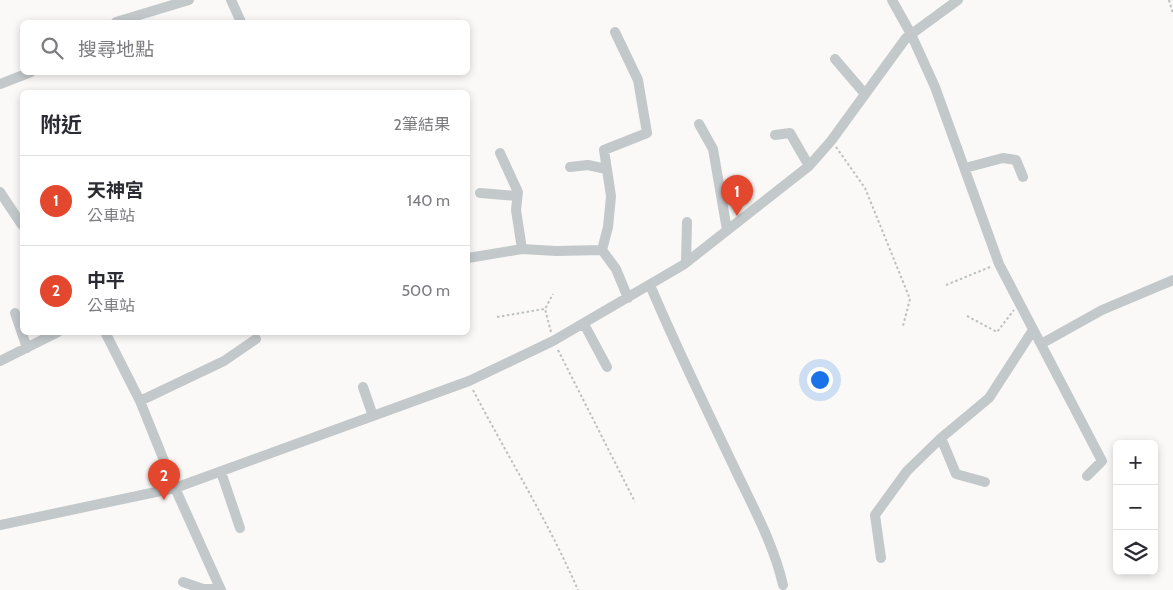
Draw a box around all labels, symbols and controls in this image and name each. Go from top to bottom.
search box [20,20,470,75]
icon: search [38,34,66,62]
text: 搜尋地點 [78,38,154,61]
text: 附近 [40,112,82,137]
text: 2筆結果 [394,115,450,134]
pin: 1 [721,175,753,216]
text: 天神宮 [87,179,144,202]
text: 1 [53,191,59,210]
text: 140 m [407,191,450,210]
text: 公車站 [87,206,135,225]
text: 中平 [87,269,125,292]
text: 2 [52,281,60,300]
text: 500 m [401,281,450,300]
text: 公車站 [87,296,135,315]
your location [807,367,833,393]
map controls [1113,440,1158,575]
button: + [1113,440,1158,485]
pin: 2 [148,459,180,500]
button: − [1113,485,1158,530]
button: layers [1113,530,1158,575]

